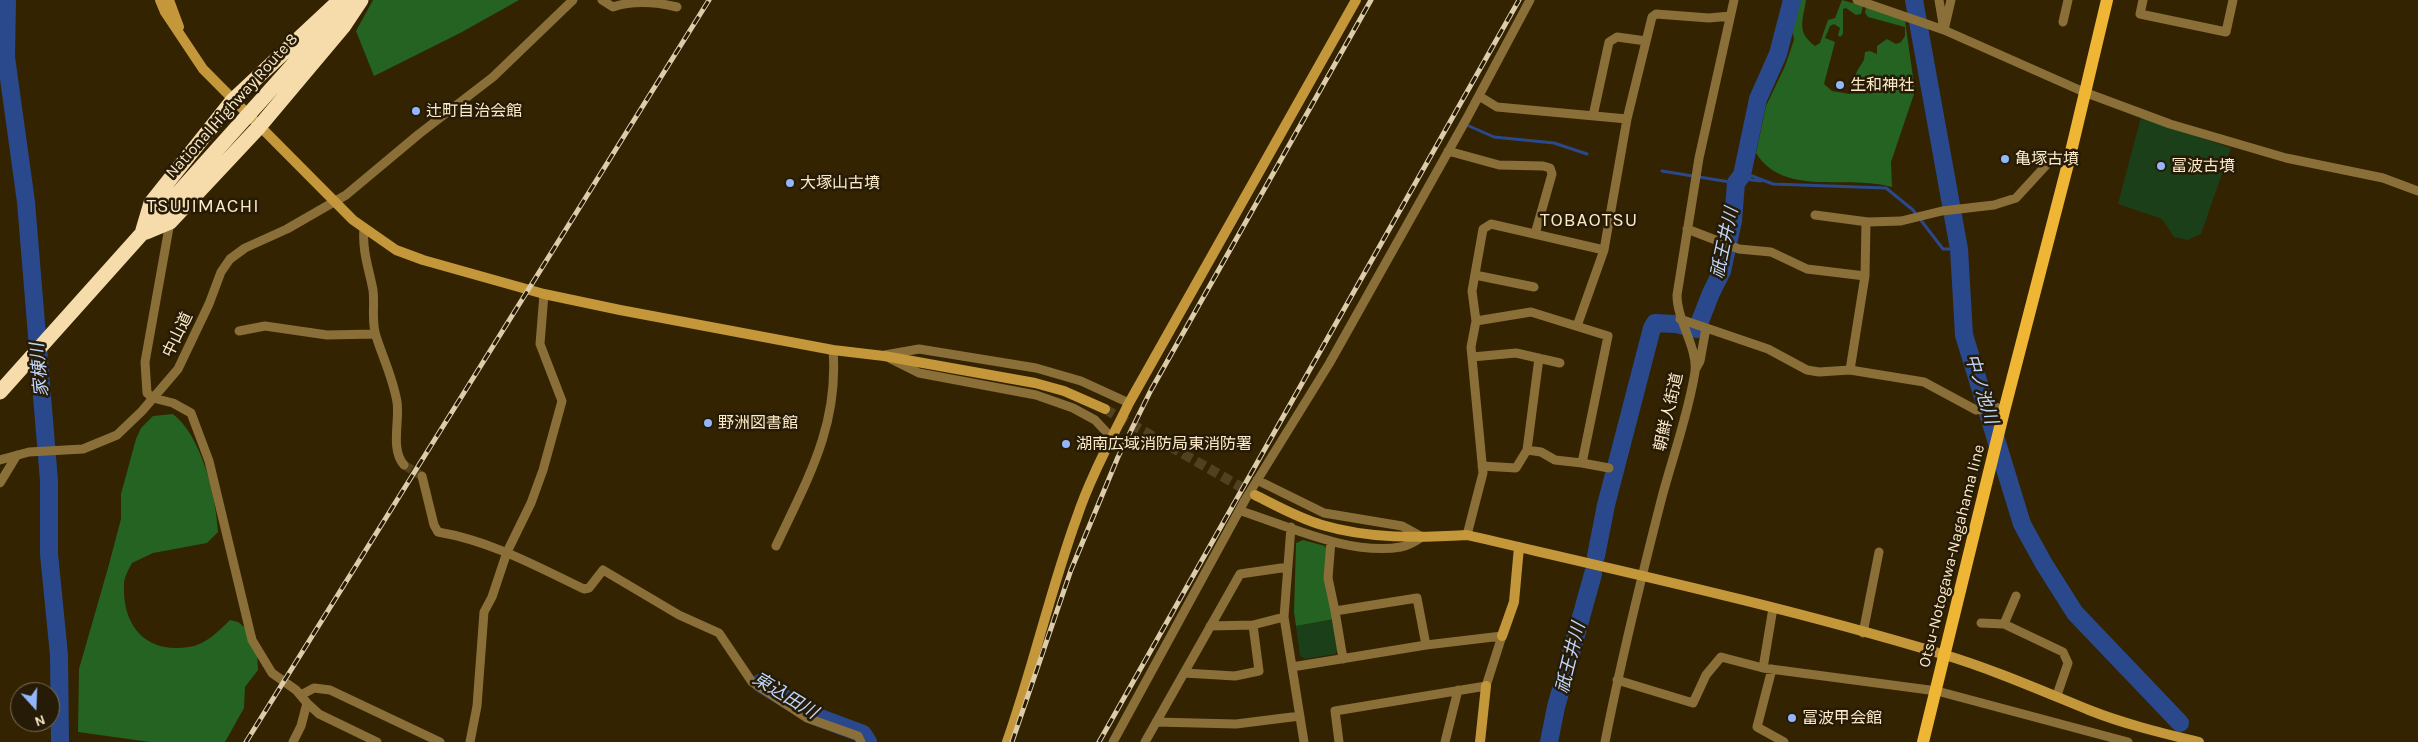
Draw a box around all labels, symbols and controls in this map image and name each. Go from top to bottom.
street label: National Highway Route 8 [162,30,302,182]
place label: 生和神社 [1850,75,1914,95]
marker: 生和神社 [1834,79,1846,91]
place label: 辻町自治会館 [426,101,522,121]
marker: 辻町自治会館 [410,105,422,117]
place label: 亀塚古墳 [2015,149,2079,169]
marker: 亀塚古墳 [1999,153,2011,165]
place label: 冨波古墳 [2171,156,2235,176]
marker: 冨波古墳 [2155,160,2167,172]
place label: 大塚山古墳 [800,173,880,193]
marker: 大塚山古墳 [784,177,796,189]
district label: TSUJIMACHI [145,196,261,218]
water label: 祇王井川 [1707,206,1743,280]
district label: TOBAOTSU [1539,210,1639,232]
street label: 中山道 [159,309,197,361]
water label: 家棟川 [27,342,53,398]
water label: 中ノ池川 [1960,351,2002,427]
street label: 朝鮮人街道 [1651,371,1687,453]
place label: 野洲図書館 [718,413,798,433]
marker: 野洲図書館 [702,417,714,429]
place label: 湖南広域消防局東消防署 [1076,434,1252,454]
marker: 湖南広域消防局東消防署 [1060,438,1072,450]
street label: Otsu-Notogawa-Nagahama line [1915,443,1989,669]
water label: 祇王井川 [1552,620,1590,696]
water label: 東込田川 [749,668,821,724]
north arrow [10,682,60,732]
place label: 冨波甲会館 [1802,708,1882,728]
text: N [32,711,48,730]
marker: 冨波甲会館 [1786,712,1798,724]

